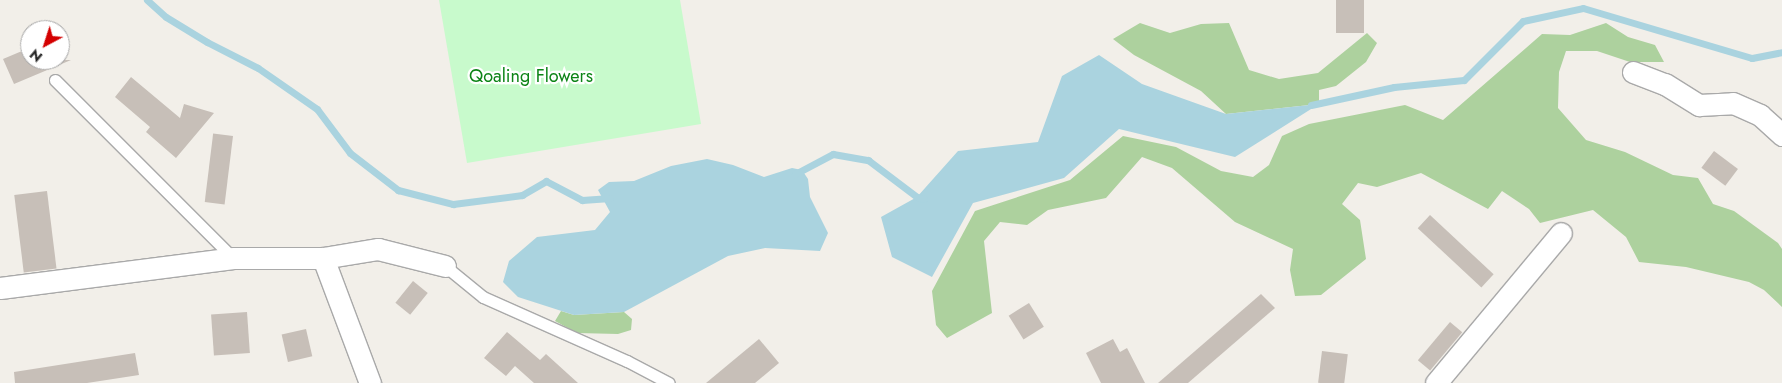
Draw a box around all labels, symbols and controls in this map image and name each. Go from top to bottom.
north arrow [20,20,70,70]
text: N [25,44,47,67]
park label: Qoaling Flowers [469,65,593,87]

